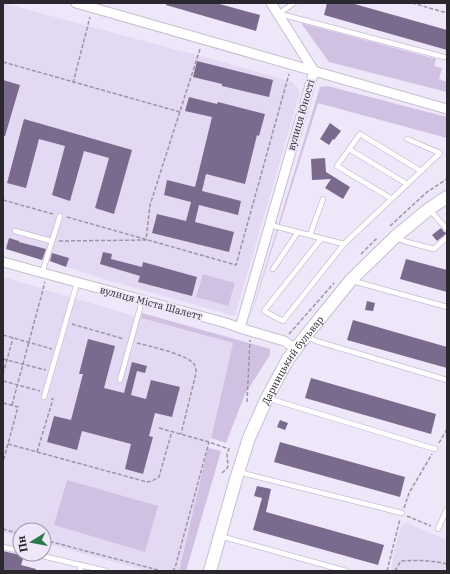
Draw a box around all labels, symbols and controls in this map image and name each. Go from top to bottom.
street label: вулиця Юності [285,78,317,152]
street label: вулиця Міста Шалетт [98,283,204,323]
street label: Дарницький бульвар [258,313,326,407]
north arrow [12,522,52,562]
text: Пн [14,534,31,553]

